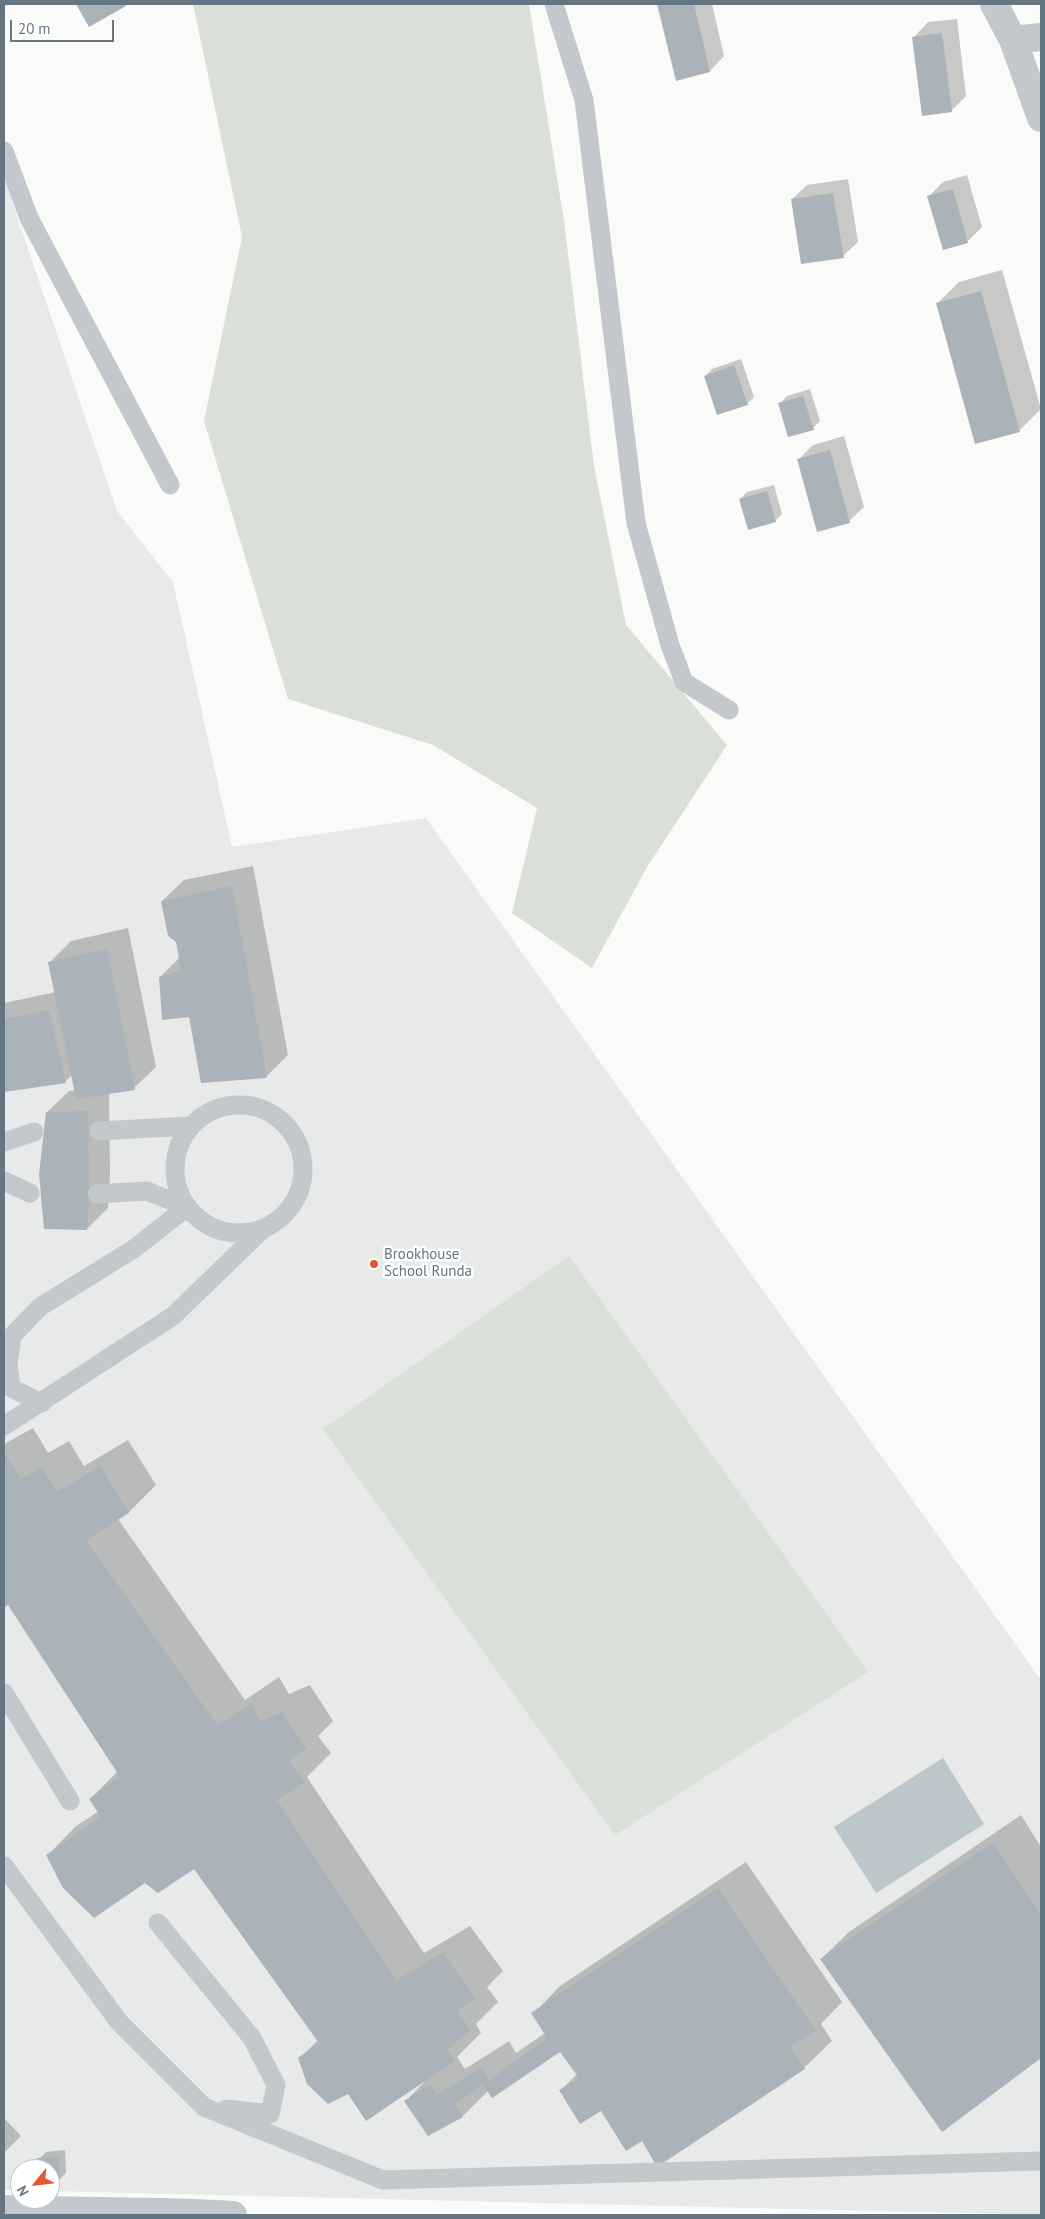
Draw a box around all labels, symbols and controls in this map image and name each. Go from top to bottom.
scale bar [12,10,116,42]
text: 20 m [18,19,51,38]
place label: Brookhouse School Runda [384,1246,472,1281]
marker: Brookhouse School Runda [368,1258,380,1270]
north arrow [10,2159,60,2209]
text: N [13,2182,33,2199]

